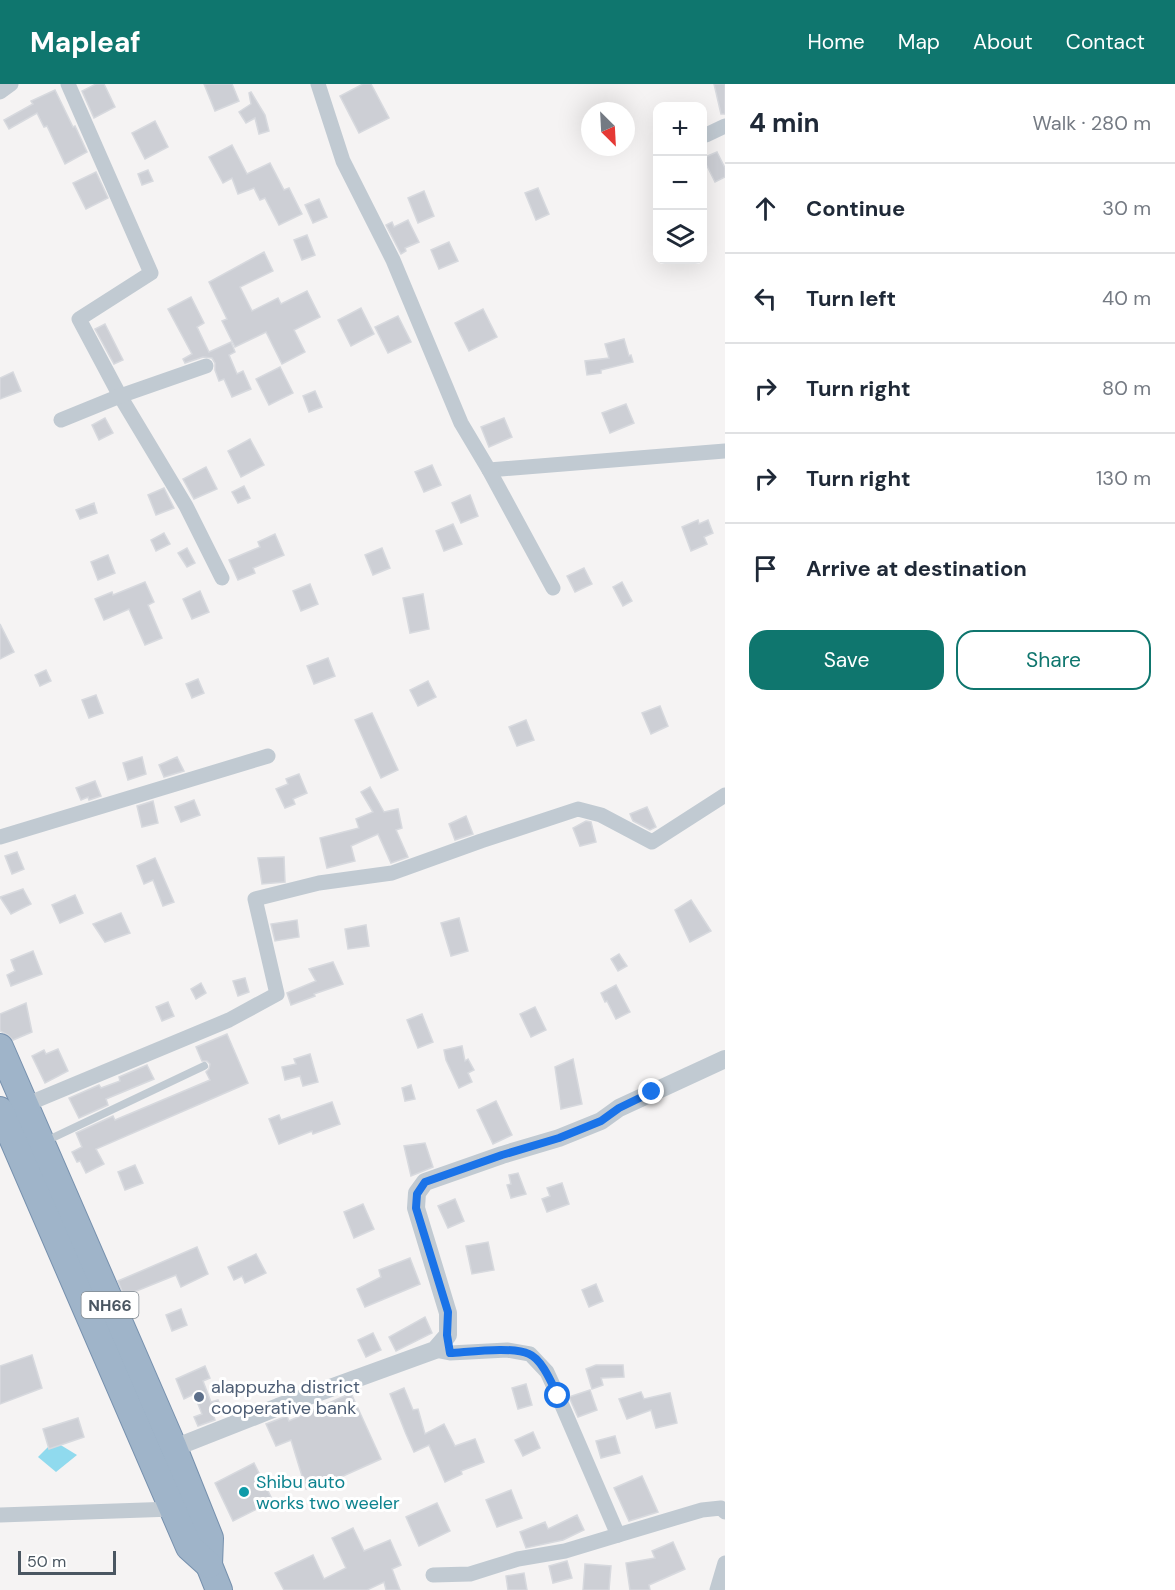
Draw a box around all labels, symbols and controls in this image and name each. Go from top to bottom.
text: Mapleaf [30,24,141,61]
text: Home [807,28,865,56]
text: Map [898,28,940,56]
text: About [973,28,1033,56]
text: Contact [1066,28,1145,56]
north arrow [581,102,635,156]
map controls [653,102,707,264]
button: + [653,102,707,156]
text: 4 min [749,106,820,140]
text: Walk · 280 m [1032,110,1151,136]
button: − [653,156,707,210]
icon: ahead [749,192,782,225]
text: Continue [806,194,905,223]
text: 30 m [1102,195,1151,221]
button: layers [653,210,707,264]
icon: left [749,282,782,315]
text: Turn left [806,284,896,313]
text: 40 m [1102,285,1151,311]
icon: right [749,372,782,405]
text: Turn right [806,374,911,403]
text: 80 m [1102,375,1151,401]
icon: right [749,462,782,495]
text: Turn right [806,464,911,493]
text: 130 m [1096,465,1151,491]
icon: arrive [749,552,782,585]
text: Arrive at destination [806,554,1027,583]
button: Save [749,630,944,690]
button: Share [956,630,1151,690]
route end [638,1078,664,1104]
road number: NH66 [82,1292,138,1318]
place label: alappuzha district cooperative bank [211,1375,360,1420]
route start [544,1382,570,1408]
marker: alappuzha district cooperative bank [192,1390,206,1404]
place label: Shibu auto works two weeler [256,1470,400,1515]
marker: Shibu auto works two weeler [237,1485,251,1499]
scale bar [18,1548,116,1576]
text: 50 m [27,1551,66,1572]

